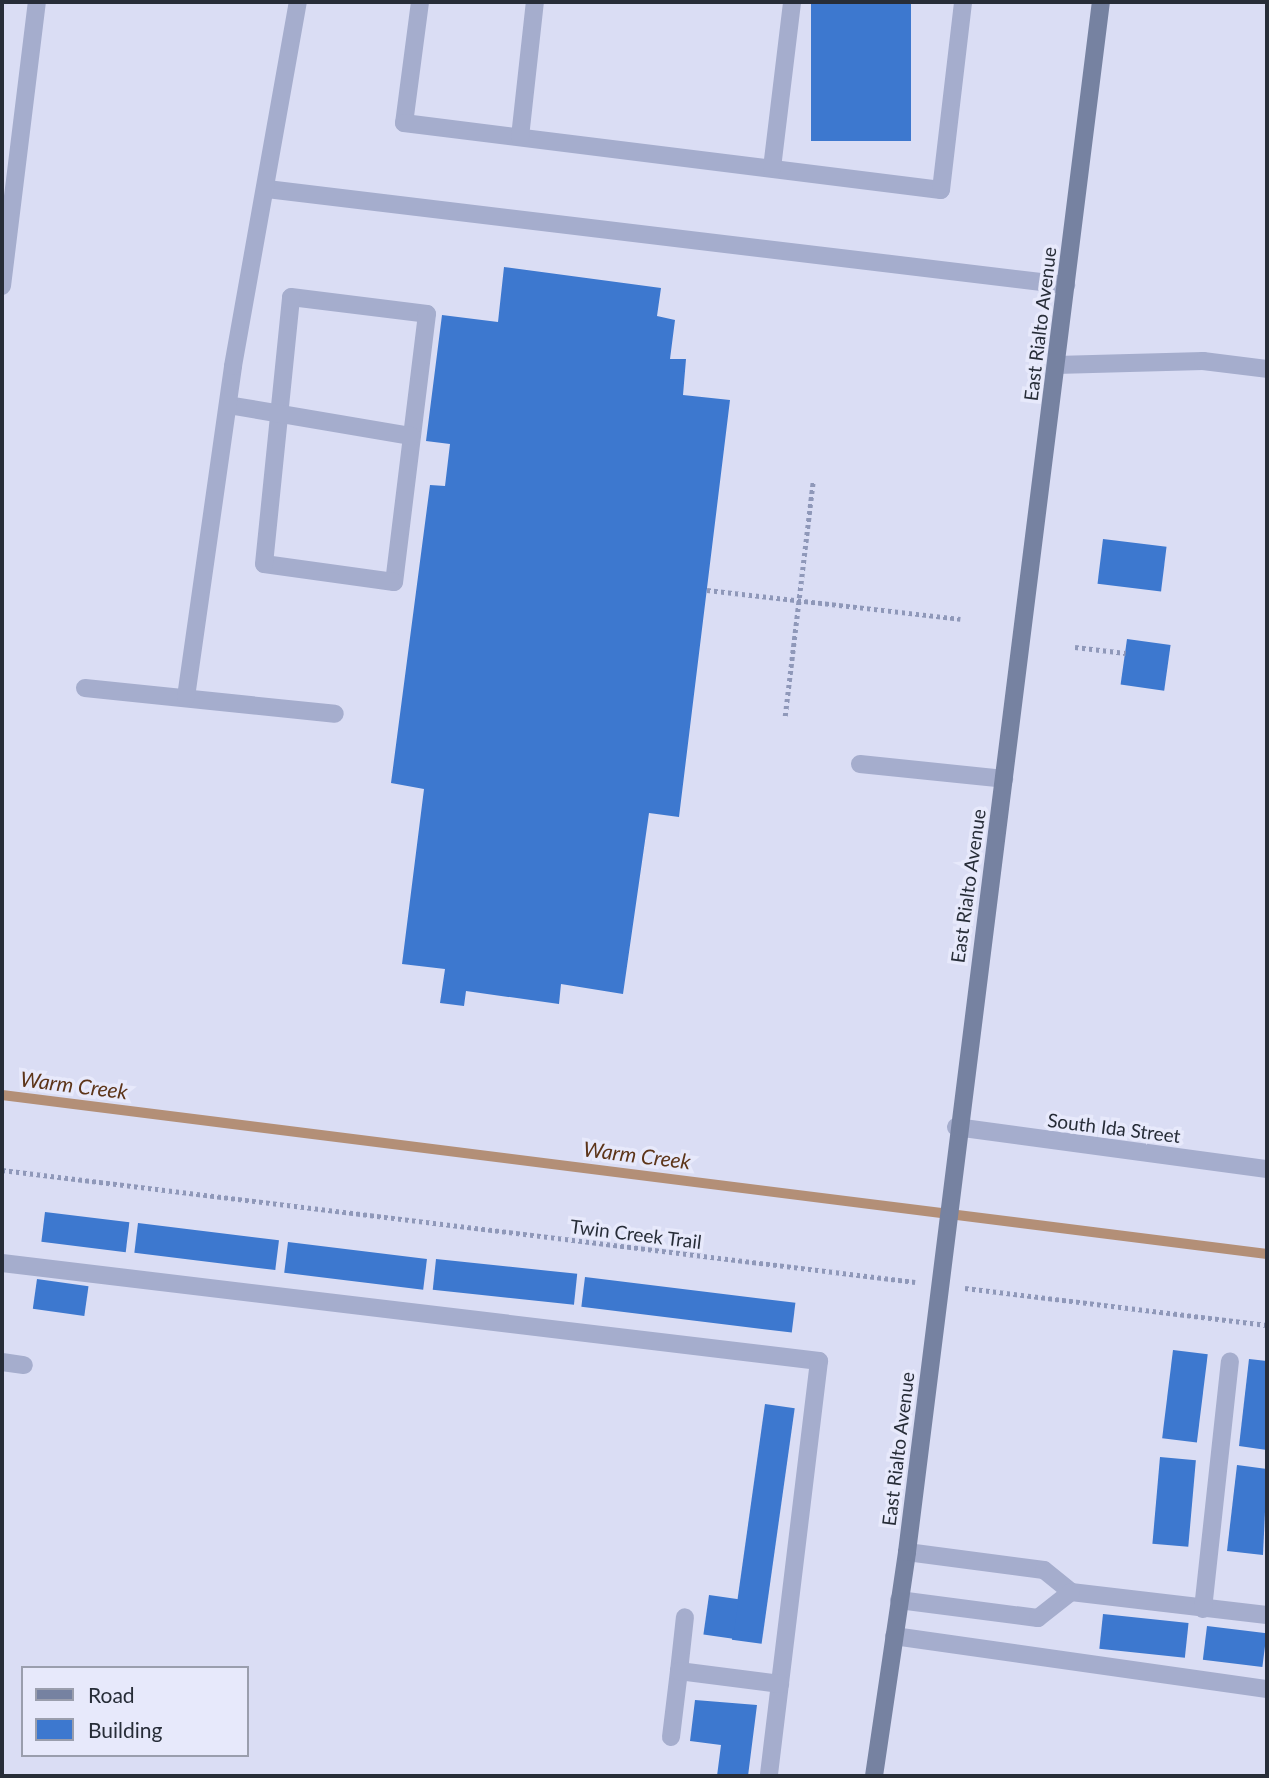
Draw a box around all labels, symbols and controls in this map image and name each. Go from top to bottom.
street label: East Rialto Avenue [1019,245,1061,403]
street label: East Rialto Avenue [946,807,990,965]
water label: Warm Creek [19,1066,129,1104]
street label: South Ida Street [1046,1109,1182,1147]
water label: Warm Creek [582,1136,692,1174]
street label: Twin Creek Trail [569,1215,703,1253]
street label: East Rialto Avenue [877,1370,919,1528]
legend [21,1666,248,1757]
text: Road [88,1682,135,1707]
text: Building [88,1717,163,1742]

